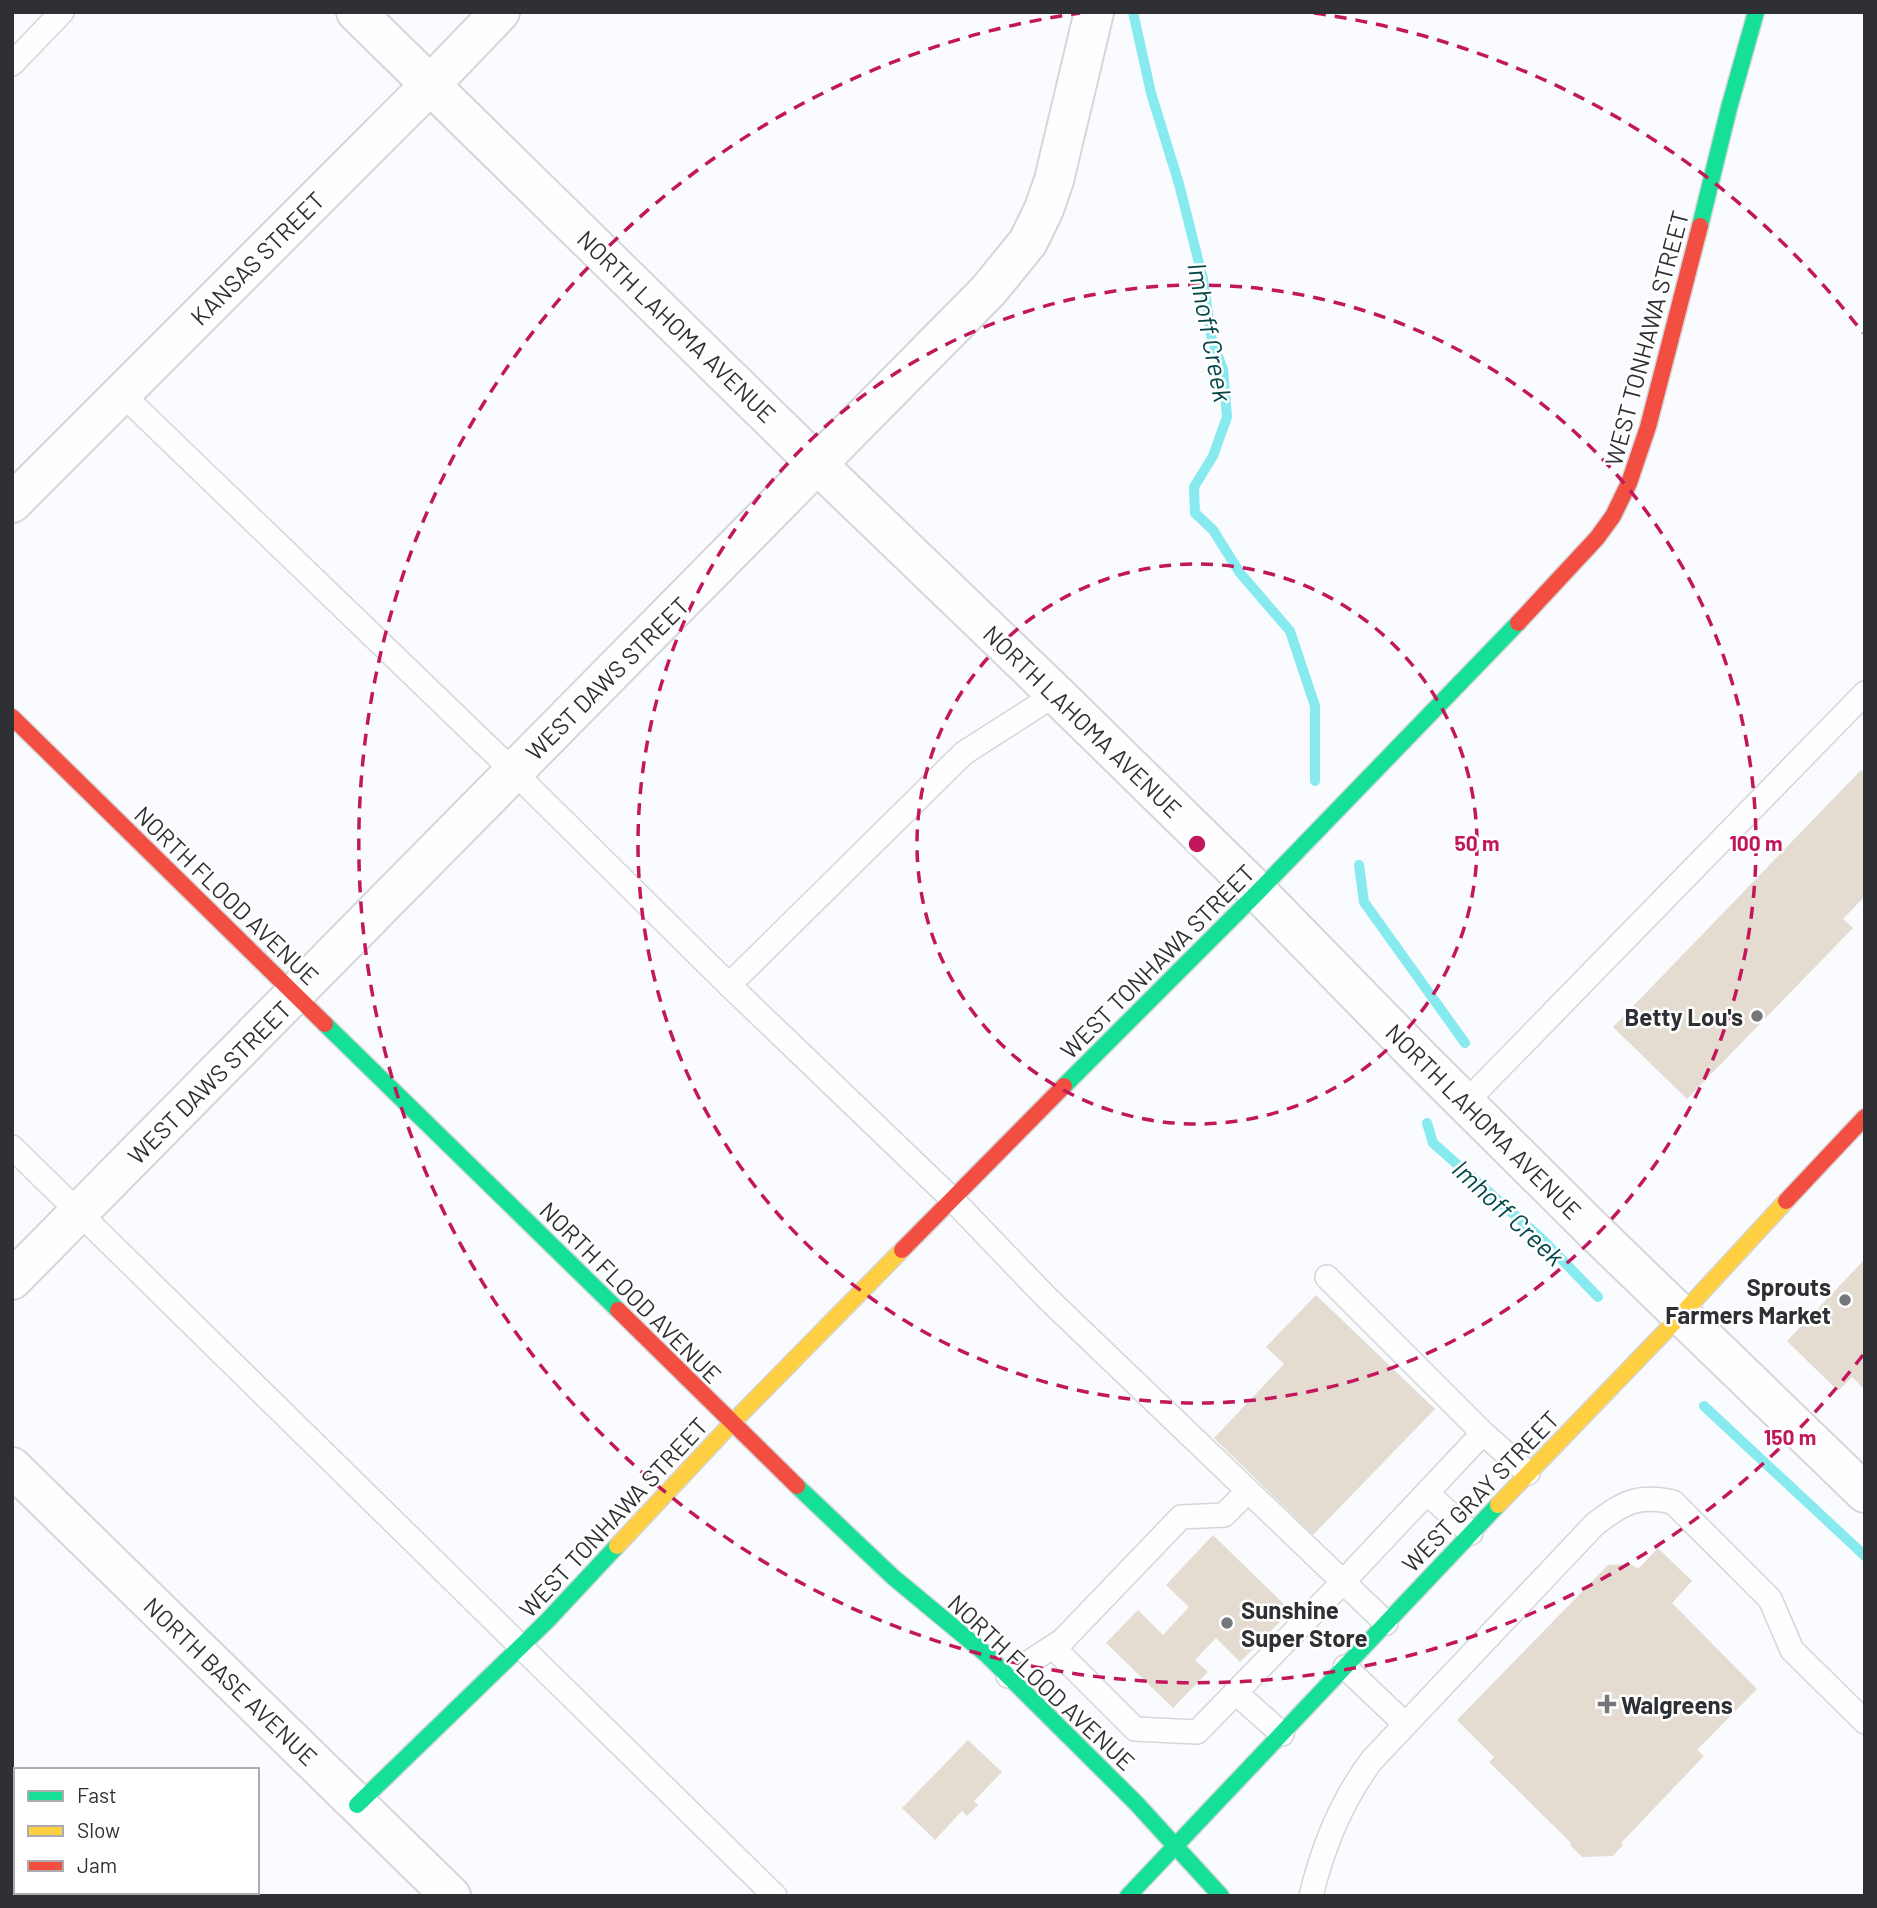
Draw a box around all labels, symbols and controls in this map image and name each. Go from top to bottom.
street label: KANSAS STREET [184,185,330,331]
street label: WEST TONHAWA STREET [1598,207,1694,469]
street label: NORTH LAHOMA AVENUE [572,224,782,428]
water label: Imhoff Creek [1182,260,1240,405]
street label: WEST DAWS STREET [519,590,695,766]
street label: NORTH LAHOMA AVENUE [978,619,1188,823]
street label: NORTH FLOOD AVENUE [129,800,325,990]
text: 50 m [1454,830,1500,855]
text: 100 m [1729,830,1783,855]
centre of rings [1185,832,1209,856]
street label: WEST TONHAWA STREET [1054,858,1260,1064]
street label: WEST DAWS STREET [121,994,297,1170]
place label: Betty Lou's [1624,1002,1743,1031]
marker: Betty Lou's [1749,1008,1765,1024]
street label: NORTH LAHOMA AVENUE [1380,1017,1588,1225]
water label: Imhoff Creek [1447,1152,1571,1272]
street label: NORTH FLOOD AVENUE [534,1195,728,1389]
place label: Sprouts Farmers Market [1665,1272,1831,1329]
marker: Sprouts Farmers Market [1837,1292,1853,1308]
street label: WEST GRAY STREET [1395,1404,1565,1578]
street label: WEST TONHAWA STREET [513,1411,713,1623]
text: 150 m [1764,1424,1816,1449]
street label: NORTH FLOOD AVENUE [943,1588,1141,1776]
street label: NORTH BASE AVENUE [138,1591,324,1771]
place label: Sunshine Super Store [1241,1595,1368,1652]
marker: Sunshine Super Store [1219,1615,1235,1631]
place label: Walgreens [1621,1690,1733,1719]
marker: Walgreens [1599,1696,1615,1712]
legend [14,1768,259,1894]
text: Fast [77,1782,117,1807]
text: Slow [77,1817,120,1842]
text: Jam [77,1852,117,1877]

